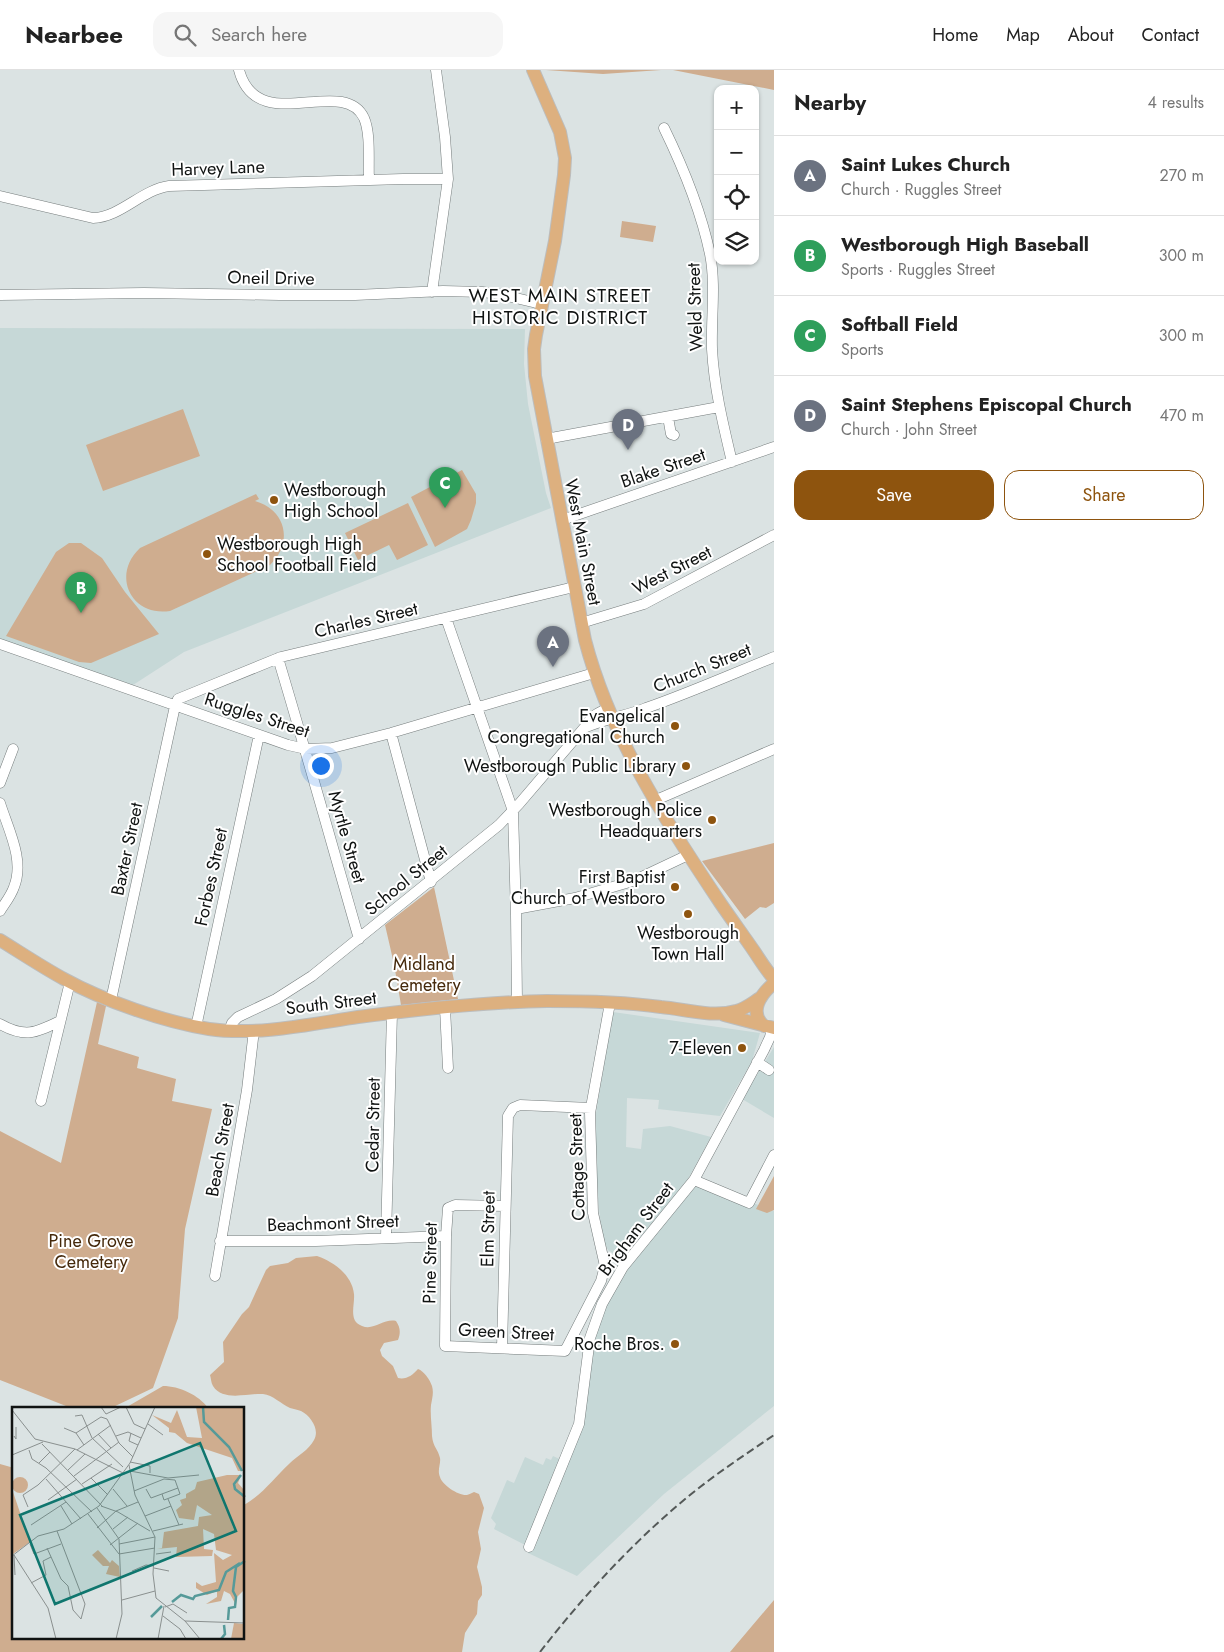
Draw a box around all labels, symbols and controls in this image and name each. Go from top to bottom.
search box [153,12,503,57]
text: Nearbee [25,17,123,52]
icon: search [171,21,199,49]
text: Search here [211,21,307,48]
text: Home [932,22,978,48]
text: Map [1006,22,1040,48]
text: About [1068,22,1113,48]
text: Contact [1141,22,1199,48]
map controls [714,85,759,265]
button: + [714,85,759,130]
text: Nearby [794,88,866,118]
text: 4 results [1148,91,1204,114]
button: − [714,130,759,175]
text: Saint Lukes Church [841,151,1010,178]
street label: Harvey Lane [171,153,265,183]
text: A [804,164,816,187]
text: 270 m [1160,164,1204,187]
button: locate [714,175,759,220]
text: Church · Ruggles Street [841,178,1001,201]
button: layers [714,220,759,265]
text: Westborough High Baseball [841,231,1089,258]
text: B [805,244,815,267]
text: 300 m [1159,244,1204,267]
text: Sports · Ruggles Street [841,258,995,281]
street label: Weld Street [680,262,710,352]
street label: Oneil Drive [227,264,315,292]
district label: WEST MAIN STREET HISTORIC DISTRICT [469,282,651,331]
text: Softball Field [841,311,958,338]
text: C [804,324,816,347]
text: 300 m [1159,324,1204,347]
text: Sports [841,338,883,361]
text: Saint Stephens Episcopal Church [841,391,1132,418]
text: D [804,404,816,427]
text: 470 m [1159,404,1204,427]
pin: D [612,409,644,450]
text: Church · John Street [841,418,977,441]
street label: Blake Street [617,441,710,495]
pin: C [429,467,461,508]
button: Save [794,470,994,520]
button: Share [1004,470,1204,520]
place label: Westborough High School [284,477,386,524]
street label: West Main Street [558,477,608,608]
marker: Westborough High School [268,494,280,506]
place label: Westborough High School Football Field [217,531,377,578]
street label: West Street [628,539,717,601]
marker: Westborough High School Football Field [201,548,213,560]
pin: B [65,572,97,613]
street label: Charles Street [312,595,421,645]
pin: A [537,626,569,667]
street label: Church Street [649,636,755,699]
street label: Ruggles Street [201,686,314,744]
place label: Evangelical Congregational Church [487,703,665,750]
marker: Evangelical Congregational Church [669,720,681,732]
your location [308,753,334,779]
place label: Westborough Public Library [464,753,676,779]
marker: Westborough Public Library [680,760,692,772]
street label: Myrtle Street [321,788,373,887]
place label: Westborough Police Headquarters [549,797,702,844]
street label: Baxter Street [104,799,150,898]
marker: Westborough Police Headquarters [706,814,718,826]
street label: Forbes Street [188,825,234,928]
street label: School Street [359,838,454,922]
place label: First Baptist Church of Westboro [511,864,666,911]
marker: First Baptist Church of Westboro [669,881,681,893]
marker: Westborough Town Hall [682,908,694,920]
place label: Westborough Town Hall [637,920,739,967]
park label: Midland Cemetery [387,951,461,998]
street label: South Street [284,984,379,1021]
place label: 7-Eleven [669,1035,732,1061]
marker: 7-Eleven [736,1042,748,1054]
street label: Cedar Street [359,1077,387,1173]
street label: Beach Street [199,1101,241,1199]
street label: Cottage Street [562,1112,592,1221]
street label: Brigham Street [592,1176,680,1281]
street label: Elm Street [474,1190,502,1267]
street label: Beachmont Street [267,1208,400,1238]
street label: Pine Street [416,1221,444,1304]
park label: Pine Grove Cemetery [49,1228,134,1275]
street label: Green Street [457,1317,555,1348]
place label: Roche Bros. [574,1331,665,1357]
marker: Roche Bros. [669,1338,681,1350]
inset map [12,1407,245,1640]

